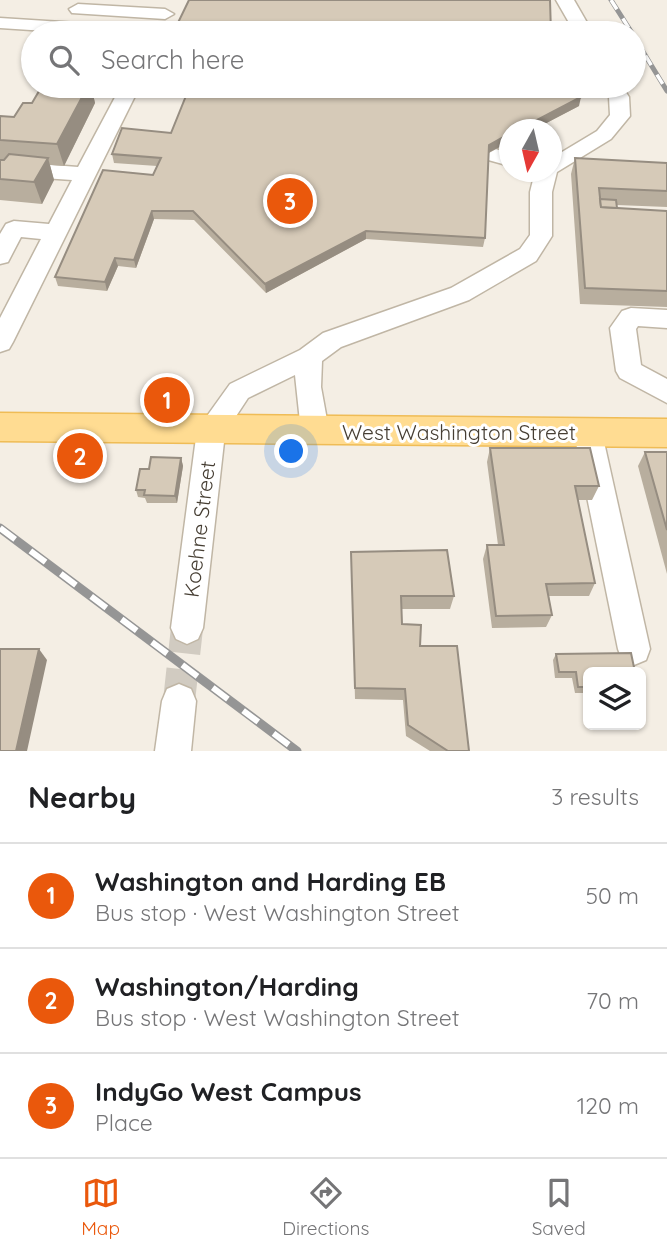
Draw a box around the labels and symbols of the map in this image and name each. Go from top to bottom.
north arrow [499,119,562,182]
pin: 3 [267,175,313,227]
pin: 1 [144,374,190,426]
street label: West Washington Street [342,419,576,445]
pin: 2 [57,430,103,482]
your location [274,434,308,468]
street label: Koehne Street [178,459,220,599]

